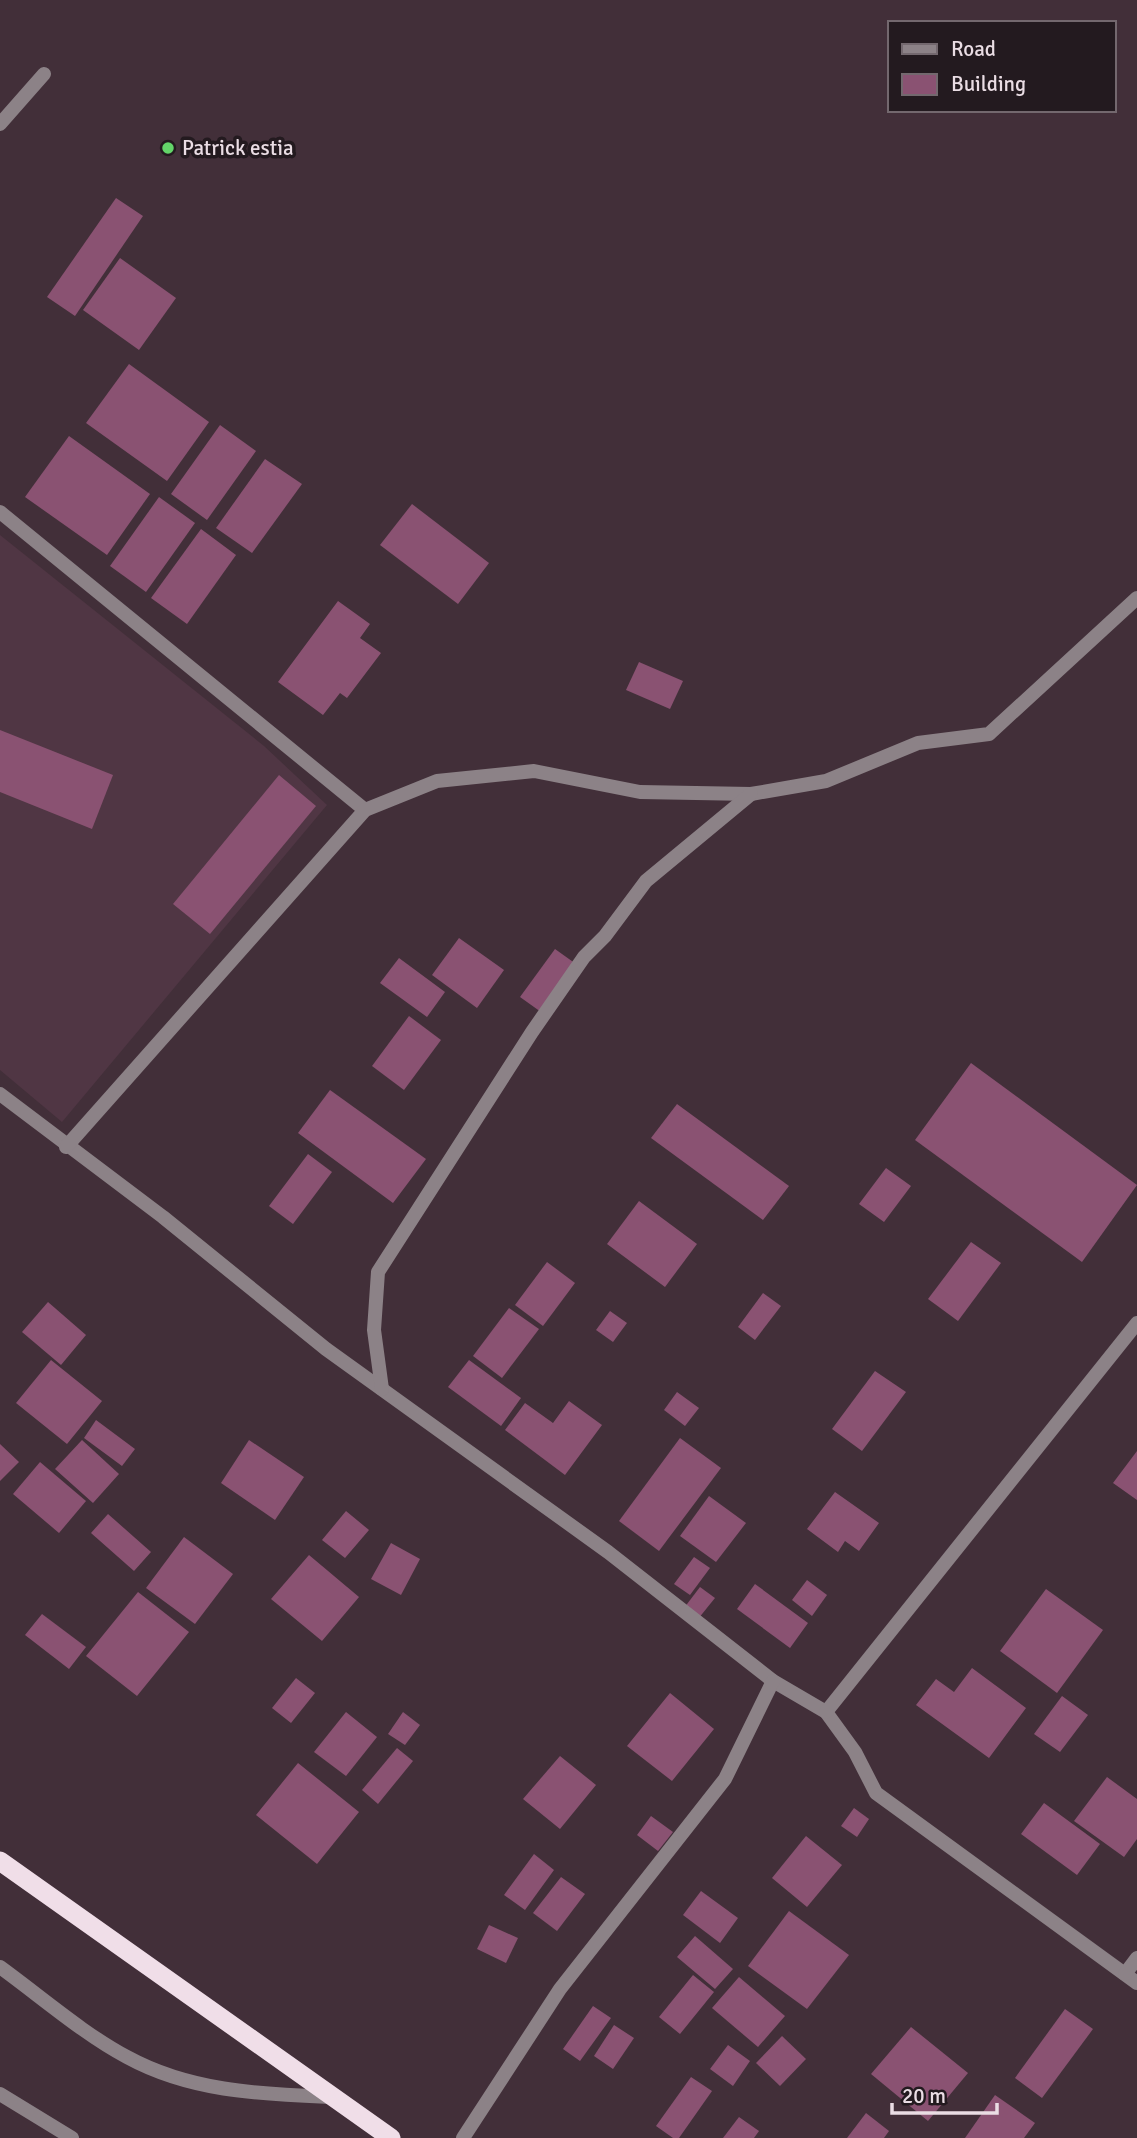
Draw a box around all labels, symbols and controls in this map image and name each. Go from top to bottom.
legend [888,21,1116,112]
text: Road [951,36,996,62]
text: Building [951,71,1026,97]
place label: Patrick estia [182,135,294,161]
marker: Patrick estia [160,140,176,156]
scale bar [892,2072,997,2116]
text: 20 m [902,2083,946,2109]

